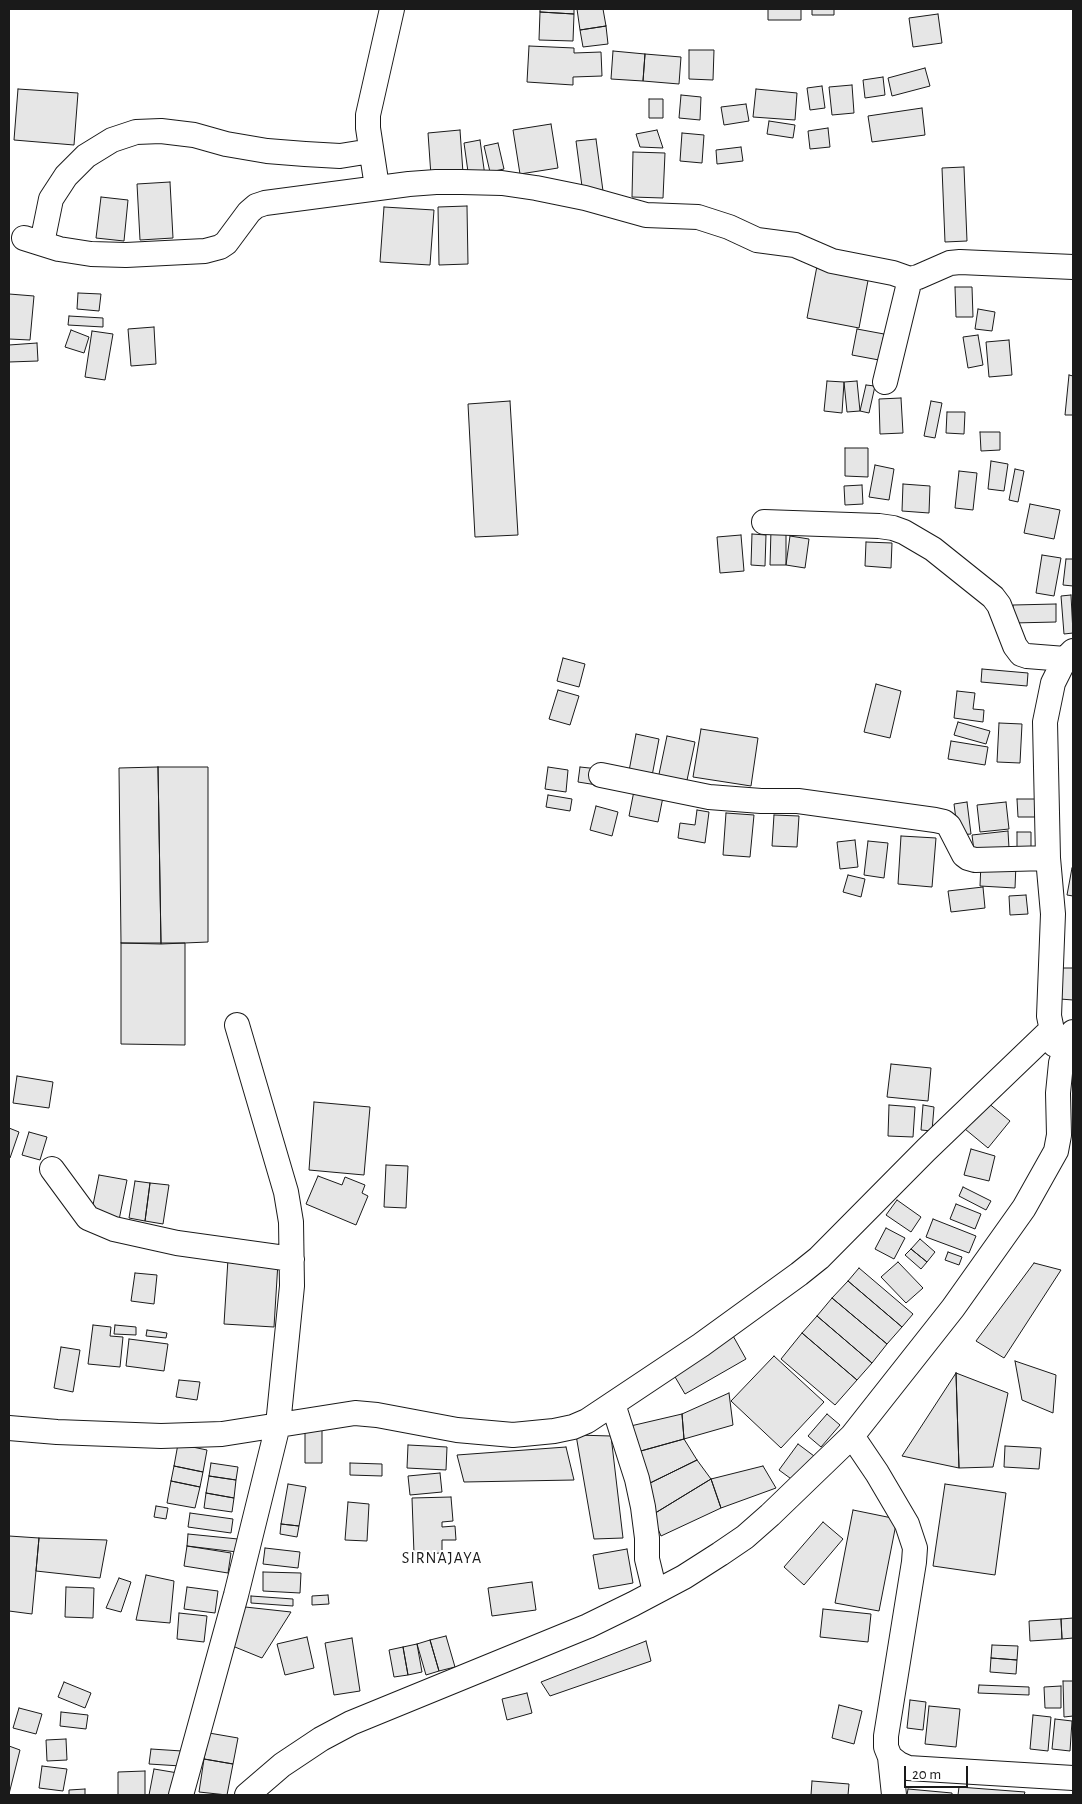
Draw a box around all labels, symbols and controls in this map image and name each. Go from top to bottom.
district label: SIRNAJAYA [401,1548,483,1568]
scale bar [907,1756,971,1788]
text: 20 m [912,1767,941,1782]

